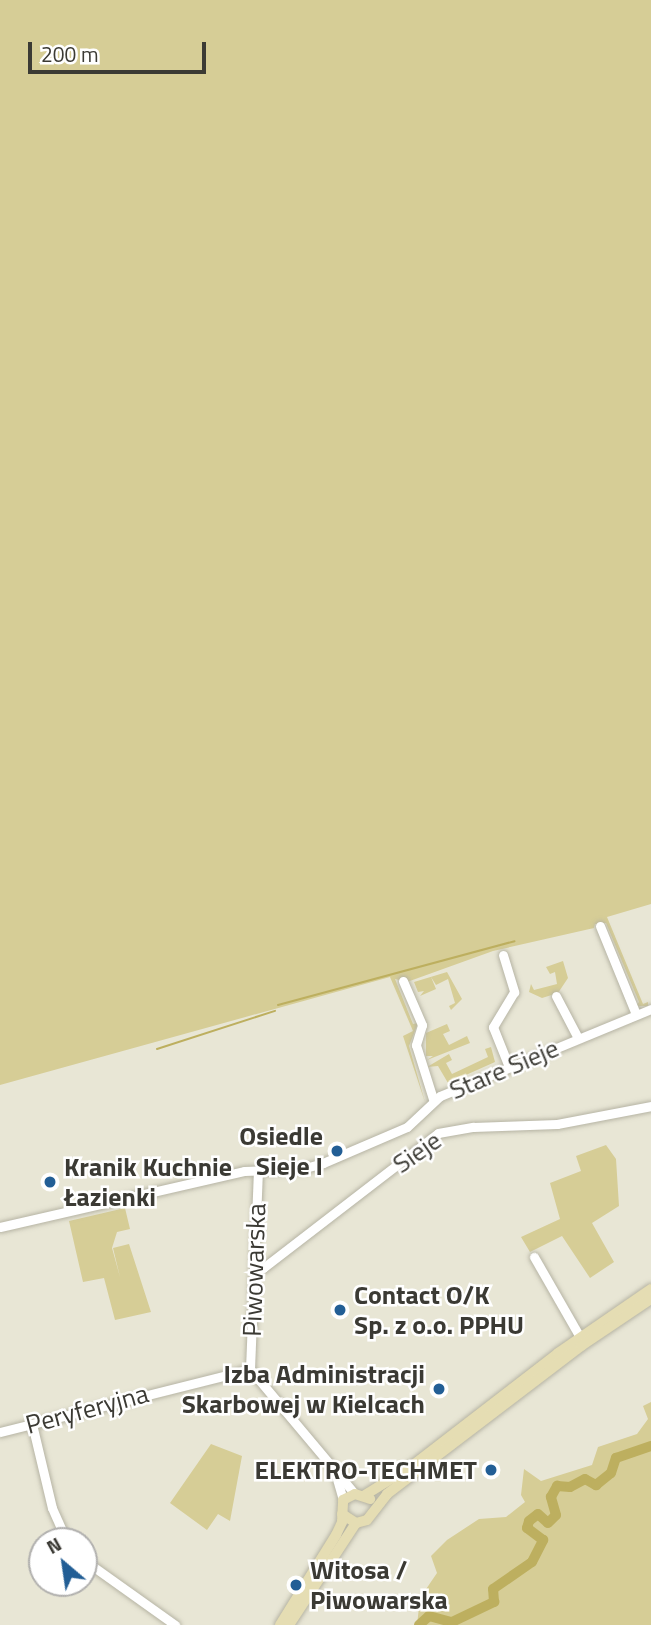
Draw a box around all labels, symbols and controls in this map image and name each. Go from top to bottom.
scale bar [32,28,210,72]
text: 200 m [41,38,98,70]
street label: Stare Sieje [445,1032,563,1106]
place label: Osiedle Sieje I [239,1120,323,1182]
street label: Sieje [387,1124,447,1180]
marker: Osiedle Sieje I [329,1143,345,1159]
place label: Kranik Kuchnie Łazienki [64,1151,232,1212]
marker: Kranik Kuchnie Łazienki [42,1174,58,1190]
street label: Piwowarska [236,1203,272,1337]
place label: Contact O/K Sp. z o.o. PPHU [354,1279,524,1340]
marker: Contact O/K Sp. z o.o. PPHU [332,1302,348,1318]
place label: Izba Administracji Skarbowej w Kielcach [182,1358,425,1420]
street label: Peryferyjna [22,1378,152,1440]
marker: Izba Administracji Skarbowej w Kielcach [431,1381,447,1397]
place label: ELEKTRO-TECHMET [255,1454,477,1486]
marker: ELEKTRO-TECHMET [483,1462,499,1478]
north arrow [28,1527,98,1597]
text: N [41,1529,66,1561]
place label: Witosa / Piwowarska [310,1554,448,1616]
marker: Witosa / Piwowarska [288,1577,304,1593]

